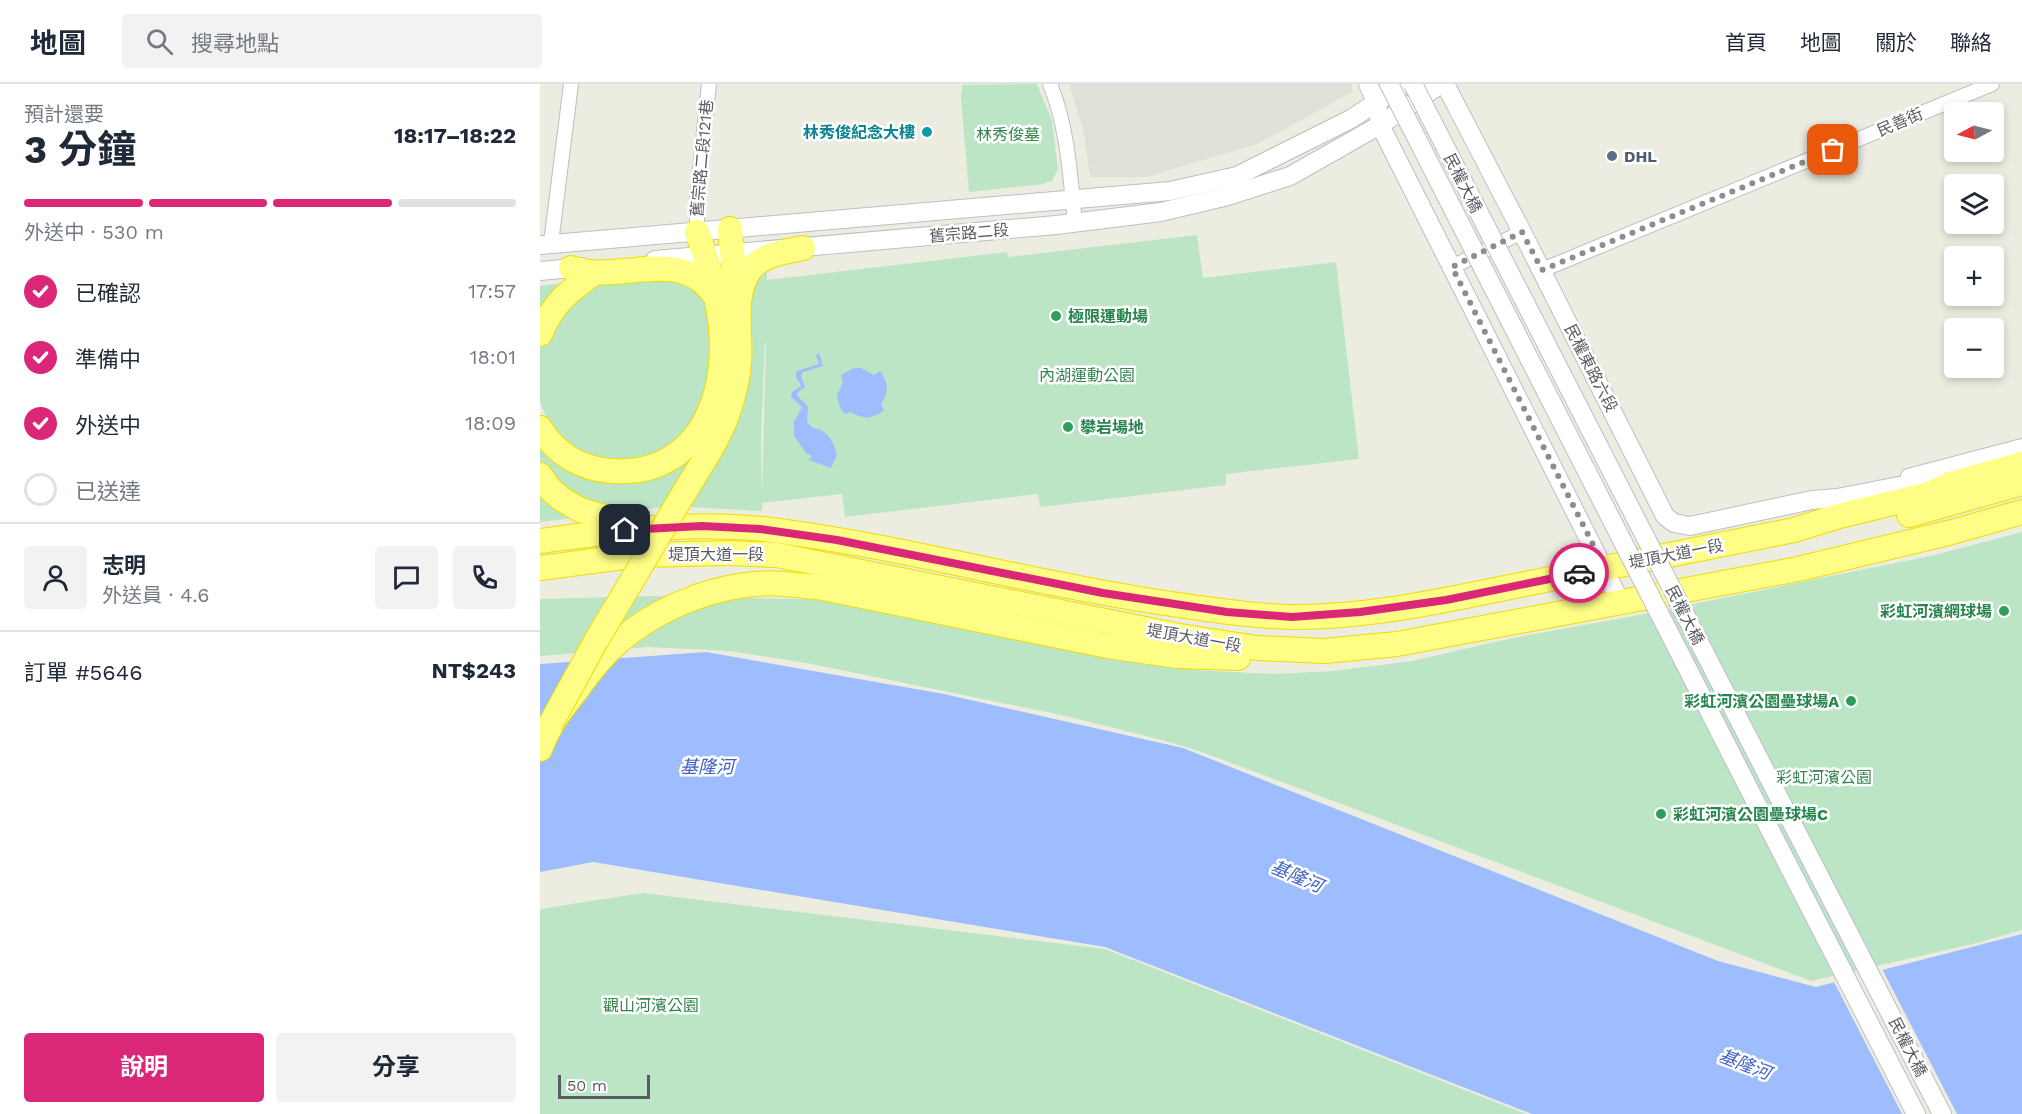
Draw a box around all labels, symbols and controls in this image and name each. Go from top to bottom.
search box [122,14,542,68]
icon: search [143,25,176,58]
text: 地圖 [30,27,86,60]
text: 首頁 [1725,30,1767,55]
text: 地圖 [1800,30,1842,55]
text: 關於 [1875,30,1917,55]
text: 聯絡 [1950,30,1992,55]
text: 搜尋地點 [191,31,279,56]
street label: 舊宗路二段121巷 [687,98,717,218]
text: 預計還要 [24,102,104,126]
north arrow [1944,102,2004,162]
map controls [1944,102,2004,378]
street label: 民善街 [1874,104,1926,140]
text: 18:17–18:22 [394,123,516,148]
place label: 林秀俊紀念大樓 [803,123,915,142]
pin [1807,124,1858,175]
marker: 林秀俊紀念大樓 [920,125,934,139]
park label: 林秀俊墓 [976,125,1040,144]
text: 3 分鐘 [24,127,136,172]
icon: bag [1816,133,1849,166]
place label: DHL [1624,147,1657,166]
marker: DHL [1605,149,1619,163]
street label: 民權大橋 [1440,150,1486,216]
button: layers [1944,174,2004,234]
text: 外送中 · 530 m [24,220,164,244]
street label: 舊宗路二段 [928,220,1010,246]
button: + [1944,246,2004,306]
icon: check [24,275,57,308]
text: 17:57 [468,279,516,303]
text: 已確認 [75,281,141,306]
place label: 極限運動場 [1068,307,1148,326]
marker: 極限運動場 [1049,309,1063,323]
button: − [1944,318,2004,378]
street label: 民權東路六段 [1561,321,1621,415]
icon: check [24,341,57,374]
text: 18:01 [470,345,516,369]
text: 準備中 [75,347,141,372]
park label: 內湖運動公園 [1039,366,1135,385]
icon: check [24,407,57,440]
text: 18:09 [465,411,516,435]
text: 外送中 [75,413,141,438]
place label: 攀岩場地 [1080,418,1144,437]
marker: 攀岩場地 [1061,420,1075,434]
text: 已送達 [75,479,141,504]
pin [599,504,650,555]
icon: home [608,513,641,546]
street label: 堤頂大道一段 [1627,536,1725,572]
courier [1549,543,1609,603]
street label: 堤頂大道一段 [668,545,764,564]
button: person [24,546,87,609]
button: chat [375,546,438,609]
button: phone [453,546,516,609]
text: 志明 [102,553,146,578]
icon: car [1563,557,1596,590]
street label: 民權大橋 [1662,582,1708,648]
text: 外送員 · 4.6 [102,583,209,607]
place label: 彩虹河濱網球場 [1880,602,1992,621]
marker: 彩虹河濱網球場 [1997,604,2011,618]
street label: 堤頂大道一段 [1145,620,1243,656]
text: NT$243 [431,658,516,683]
text: 訂單 #5646 [24,660,143,685]
place label: 彩虹河濱公園壘球場A [1684,692,1839,711]
marker: 彩虹河濱公園壘球場A [1844,694,1858,708]
water label: 基隆河 [680,756,737,777]
park label: 彩虹河濱公園 [1776,768,1872,787]
place label: 彩虹河濱公園壘球場C [1673,805,1828,824]
marker: 彩虹河濱公園壘球場C [1654,807,1668,821]
water label: 基隆河 [1268,856,1329,897]
park label: 觀山河濱公園 [603,996,699,1015]
street label: 民權大橋 [1885,1014,1931,1080]
button: 說明 [24,1033,264,1102]
button: 分享 [276,1033,516,1102]
water label: 基隆河 [1716,1045,1777,1085]
scale bar [558,1072,650,1100]
text: 50 m [567,1076,607,1095]

